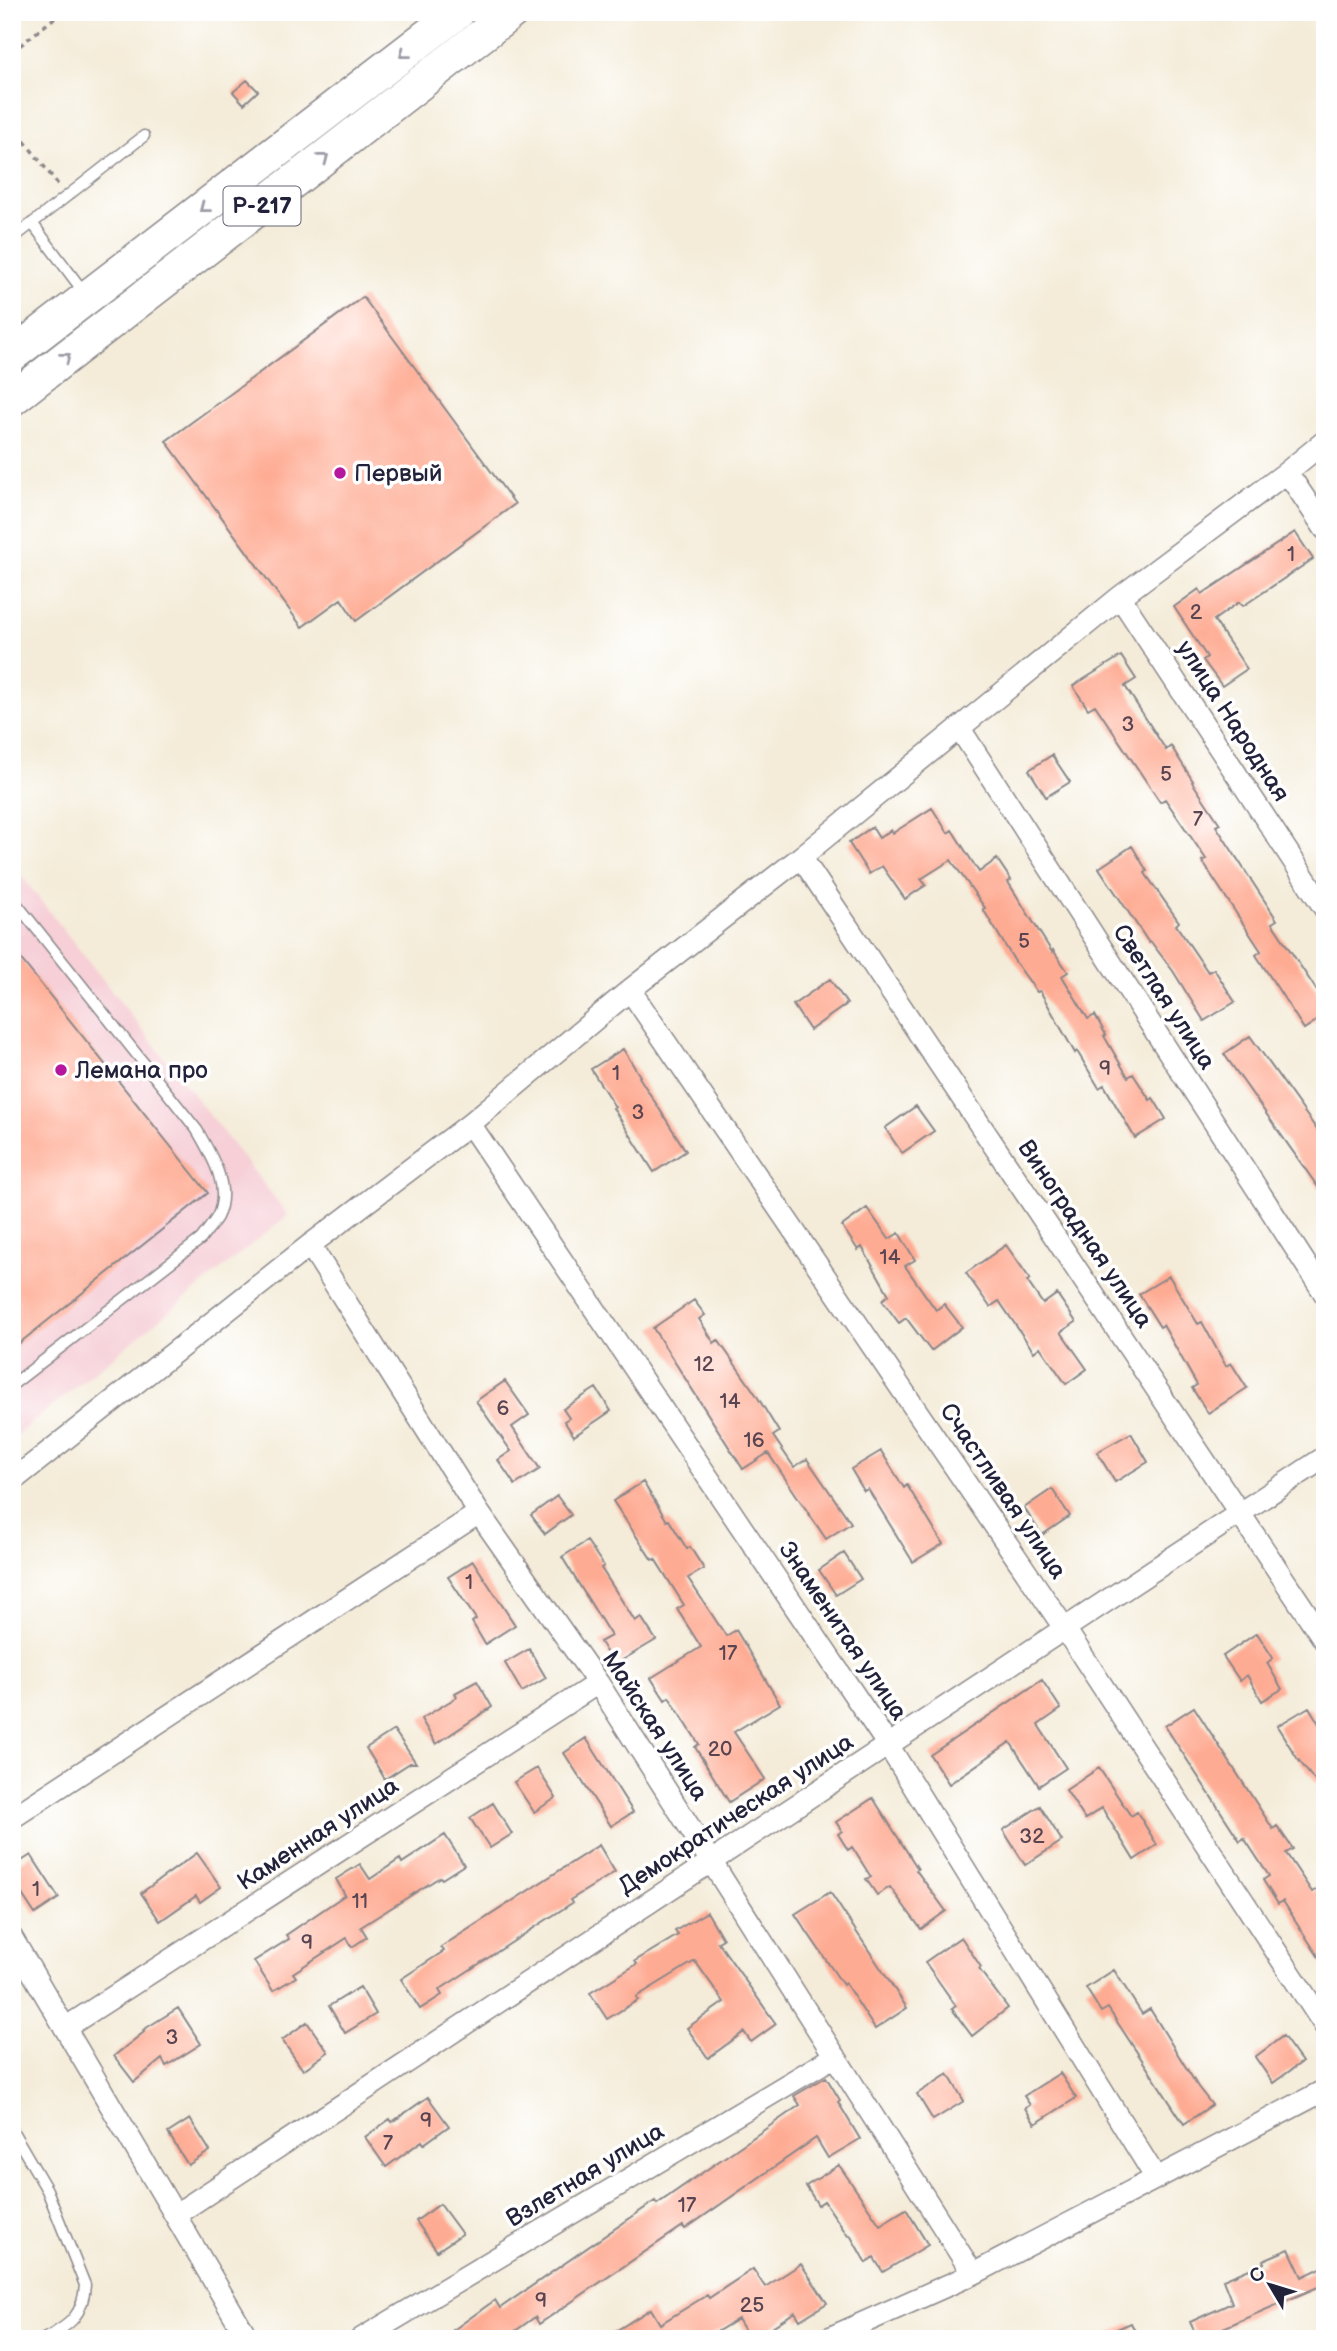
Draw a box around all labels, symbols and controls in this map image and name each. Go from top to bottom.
one-way arrow [399,45,411,58]
one-way arrow [316,154,329,166]
road number: Р-217 [224,186,300,226]
one-way arrow [199,199,212,212]
one-way arrow [59,353,71,366]
place label: Первый [354,459,442,488]
marker: Первый [332,465,348,481]
house number: 1 [1287,542,1295,567]
house number: 2 [1190,600,1203,625]
street label: улица Народная [1170,635,1296,807]
house number: 3 [1122,712,1134,737]
house number: 5 [1160,762,1172,787]
house number: 7 [1193,807,1204,832]
street label: Светлая улица [1106,919,1222,1075]
house number: 5 [1018,929,1030,954]
place label: Лемана про [74,1056,208,1085]
house number: 9 [1099,1056,1111,1081]
house number: 1 [612,1061,620,1086]
marker: Лемана про [53,1062,69,1078]
house number: 3 [632,1100,644,1125]
street label: Виноградная улица [1011,1135,1159,1333]
house number: 14 [880,1245,901,1270]
house number: 12 [694,1352,715,1377]
house number: 14 [720,1389,741,1414]
house number: 6 [497,1396,510,1421]
street label: Счастливая улица [933,1398,1073,1584]
house number: 16 [744,1428,765,1453]
street label: Знаменитая улица [773,1536,913,1726]
house number: 1 [465,1570,473,1595]
house number: 17 [719,1641,738,1666]
street label: Майская улица [596,1646,714,1806]
street label: Демократическая улица [613,1727,859,1901]
house number: 20 [708,1737,732,1762]
street label: Каменная улица [232,1771,404,1897]
house number: 32 [1019,1824,1045,1849]
house number: 1 [32,1877,40,1902]
house number: 11 [352,1889,368,1914]
house number: 9 [301,1930,313,1955]
house number: 3 [166,2025,178,2050]
house number: 9 [420,2108,432,2133]
street label: Взлетная улица [501,2116,669,2234]
house number: 7 [383,2131,394,2156]
house number: 17 [678,2193,697,2218]
north arrow [1236,2250,1306,2320]
text: С [1245,2263,1271,2288]
house number: 9 [535,2288,547,2313]
house number: 25 [740,2293,764,2318]

